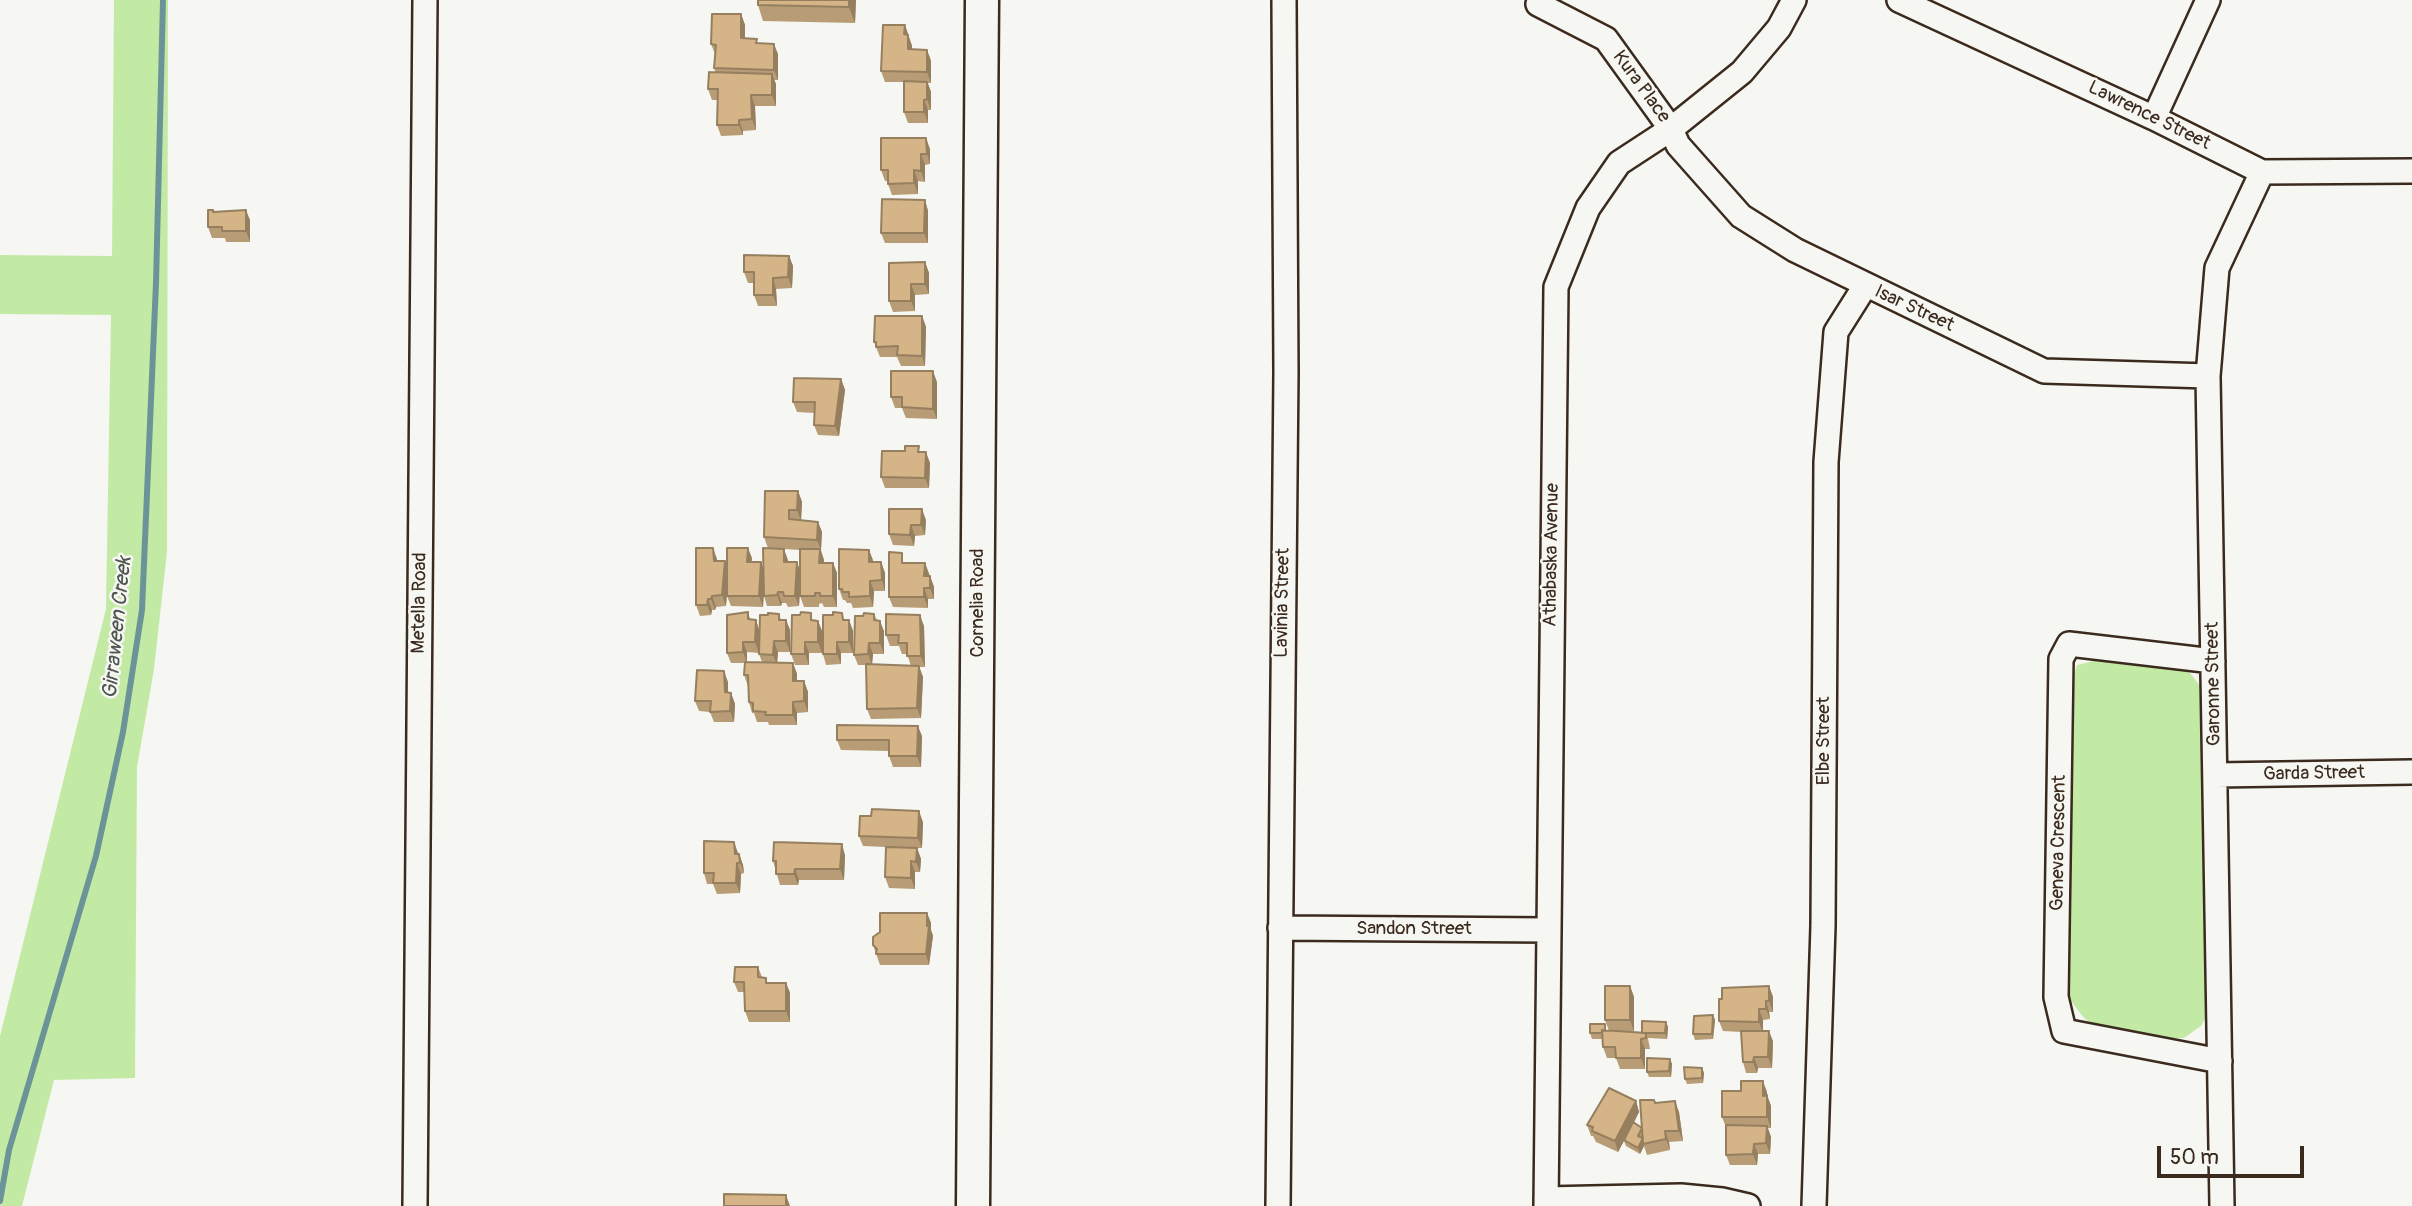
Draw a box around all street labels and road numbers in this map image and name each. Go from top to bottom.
street label: Kura Place [1607,46,1675,128]
street label: Lawrence Street [2084,77,2214,155]
street label: Isar Street [1871,281,1957,337]
street label: Athabaska Avenue [1539,483,1565,627]
street label: Cornelia Road [967,548,989,658]
street label: Lavinia Street [1271,548,1295,658]
street label: Metella Road [408,552,432,654]
street label: Garonne Street [2202,622,2226,746]
street label: Elbe Street [1813,697,1835,785]
street label: Garda Street [2263,762,2365,786]
street label: Geneva Crescent [2046,775,2072,911]
street label: Sandon Street [1356,918,1472,940]

